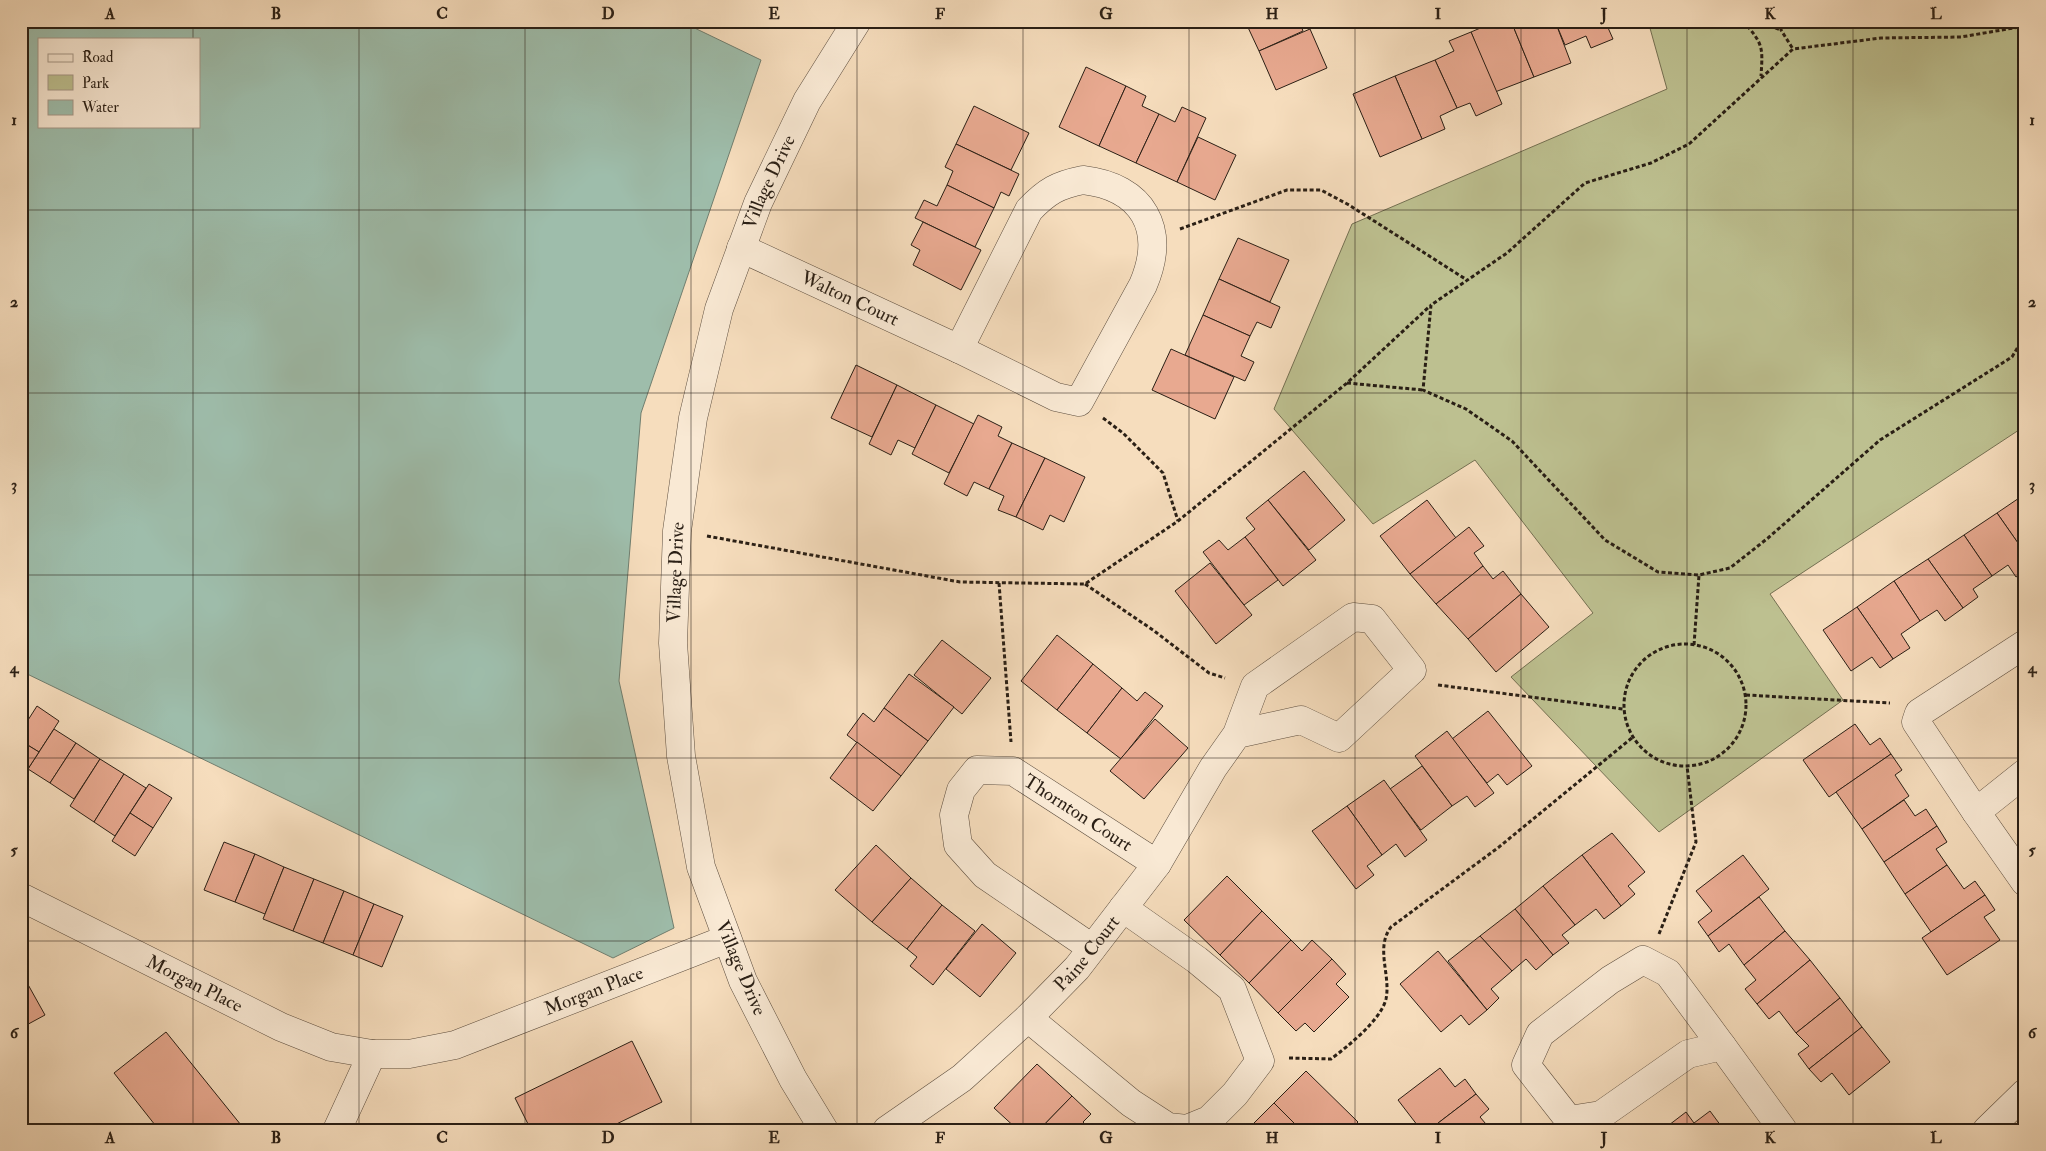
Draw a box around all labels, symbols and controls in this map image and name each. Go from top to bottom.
text: A [104,4,116,24]
text: B [271,4,281,24]
text: C [436,4,448,24]
text: D [601,4,615,24]
text: E [768,4,780,24]
text: F [935,4,945,24]
text: G [1099,4,1113,24]
text: H [1265,4,1279,24]
text: I [1435,4,1442,24]
text: J [1600,4,1608,25]
text: K [1764,4,1776,24]
text: L [1930,4,1942,24]
legend [38,38,200,128]
text: Road [82,48,114,67]
text: Park [82,74,109,93]
text: Water [81,98,119,117]
text: 1 [11,110,17,130]
text: 1 [2029,110,2035,130]
street label: Village Drive [737,131,801,232]
street label: Walton Court [796,265,903,332]
text: 2 [10,292,18,312]
text: 2 [2028,292,2036,312]
text: 3 [11,475,17,495]
text: 3 [2029,475,2035,495]
street label: Village Drive [662,520,690,623]
text: 4 [9,658,20,678]
text: 4 [2027,658,2038,678]
street label: Thornton Court [1019,769,1137,857]
text: 5 [10,840,18,860]
text: 5 [2028,840,2036,860]
street label: Paine Court [1049,911,1125,997]
street label: Village Drive [710,917,772,1019]
street label: Morgan Place [142,950,247,1018]
street label: Morgan Place [541,961,647,1021]
text: 6 [10,1023,20,1043]
text: 6 [2028,1023,2038,1043]
text: A [104,1128,116,1148]
text: B [271,1128,281,1148]
text: C [436,1128,448,1148]
text: D [601,1128,615,1148]
text: E [768,1128,780,1148]
text: F [935,1128,945,1148]
text: G [1099,1128,1113,1148]
text: H [1265,1128,1279,1148]
text: I [1435,1128,1442,1148]
text: J [1600,1128,1608,1149]
text: K [1764,1128,1776,1148]
text: L [1930,1128,1942,1148]

